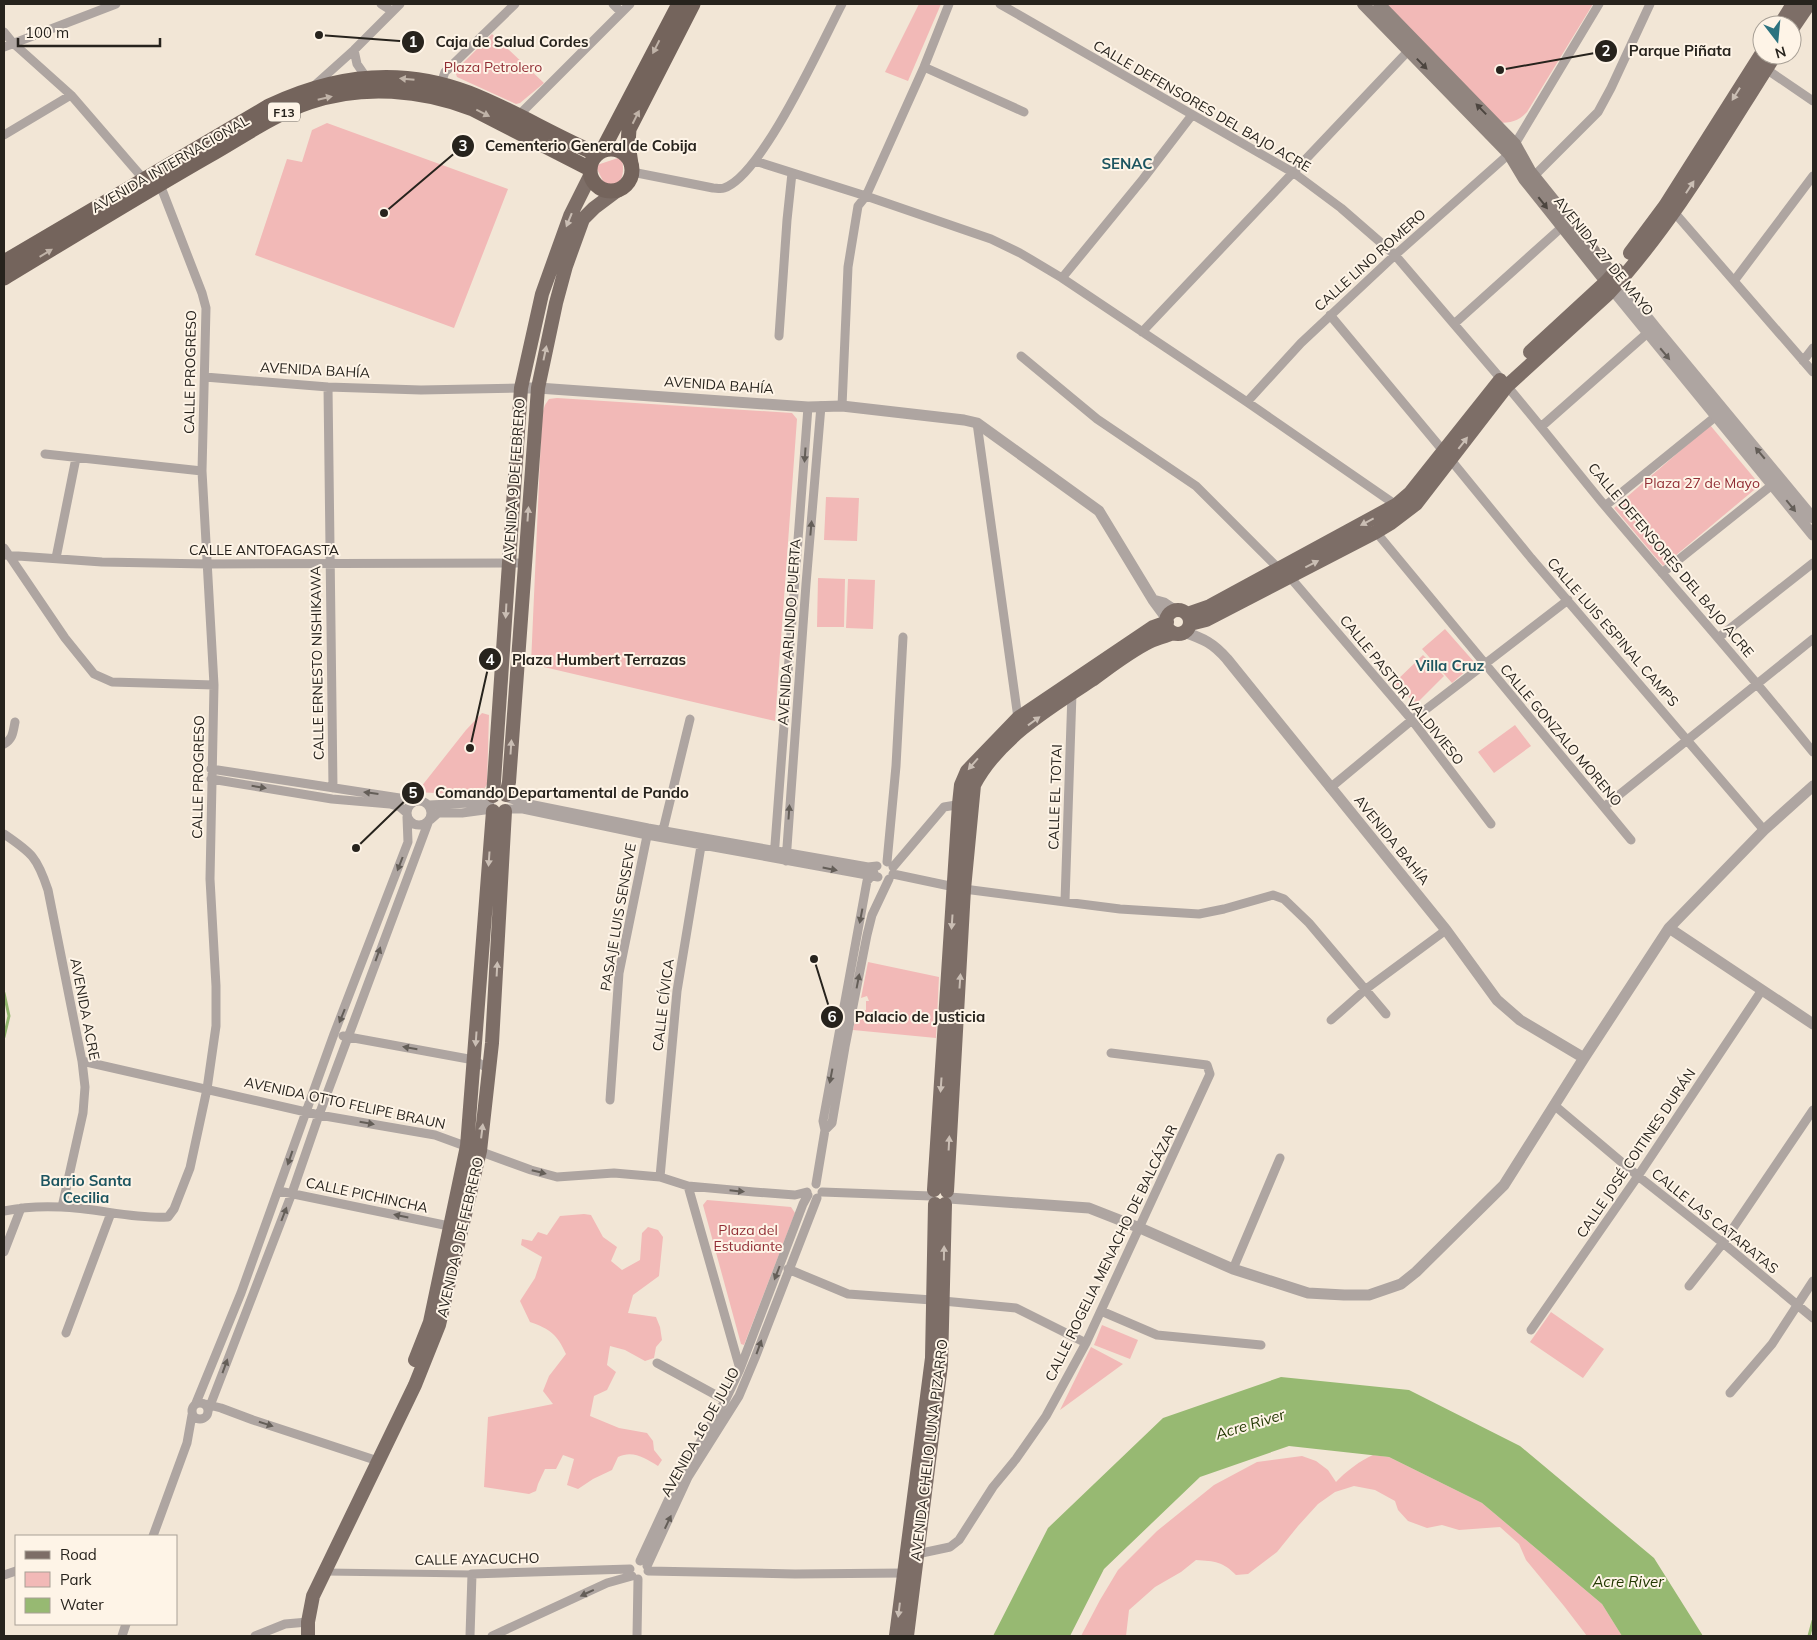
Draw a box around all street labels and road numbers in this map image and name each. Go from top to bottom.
street label: CALLE DEFENSORES DEL BAJO ACRE [1090,36,1314,176]
road number: F13 [268,102,300,121]
street label: AVENIDA INTERNACIONAL [88,111,252,217]
street label: AVENIDA 27 DE MAYO [1550,193,1658,319]
street label: CALLE LINO ROMERO [1310,205,1430,315]
street label: CALLE PROGRESO [180,310,200,434]
street label: AVENIDA BAHÍA [260,358,371,382]
street label: AVENIDA BAHÍA [663,372,775,398]
street label: AVENIDA 9 DE FEBRERO [499,397,529,563]
street label: CALLE DEFENSORES DEL BAJO ACRE [1584,459,1758,661]
street label: AVENIDA ARLINDO PUERTA [773,537,805,726]
street label: CALLE ANTOFAGASTA [189,541,340,559]
street label: CALLE LUIS ESPINAL CAMPS [1543,554,1683,710]
street label: CALLE ERNESTO NISHIKAWA [306,565,328,760]
street label: CALLE PASTOR VALDIVIESO [1336,611,1468,769]
street label: CALLE GONZALO MORENO [1496,660,1626,810]
street label: CALLE PROGRESO [188,715,208,839]
street label: CALLE EL TOTAI [1044,744,1066,850]
street label: AVENIDA BAHÍA [1350,792,1434,889]
street label: PASAJE LUIS SENSEVE [596,842,640,992]
street label: AVENIDA ACRE [66,956,104,1062]
street label: CALLE CÍVICA [648,957,678,1052]
street label: CALLE JOSÉ COITINES DURÁN [1572,1065,1700,1241]
street label: AVENIDA OTTO FELIPE BRAUN [243,1073,447,1133]
street label: CALLE ROGELIA MENACHO DE BALCÁZAR [1041,1121,1181,1384]
street label: AVENIDA 9 DE FEBRERO [433,1155,487,1319]
street label: CALLE LAS CATARATAS [1648,1164,1782,1278]
street label: CALLE PICHINCHA [304,1173,430,1217]
street label: AVENIDA CHELIO LUNA PIZARRO [906,1338,952,1562]
street label: AVENIDA 16 DE JULIO [657,1364,743,1500]
street label: CALLE AYACUCHO [414,1549,540,1569]

